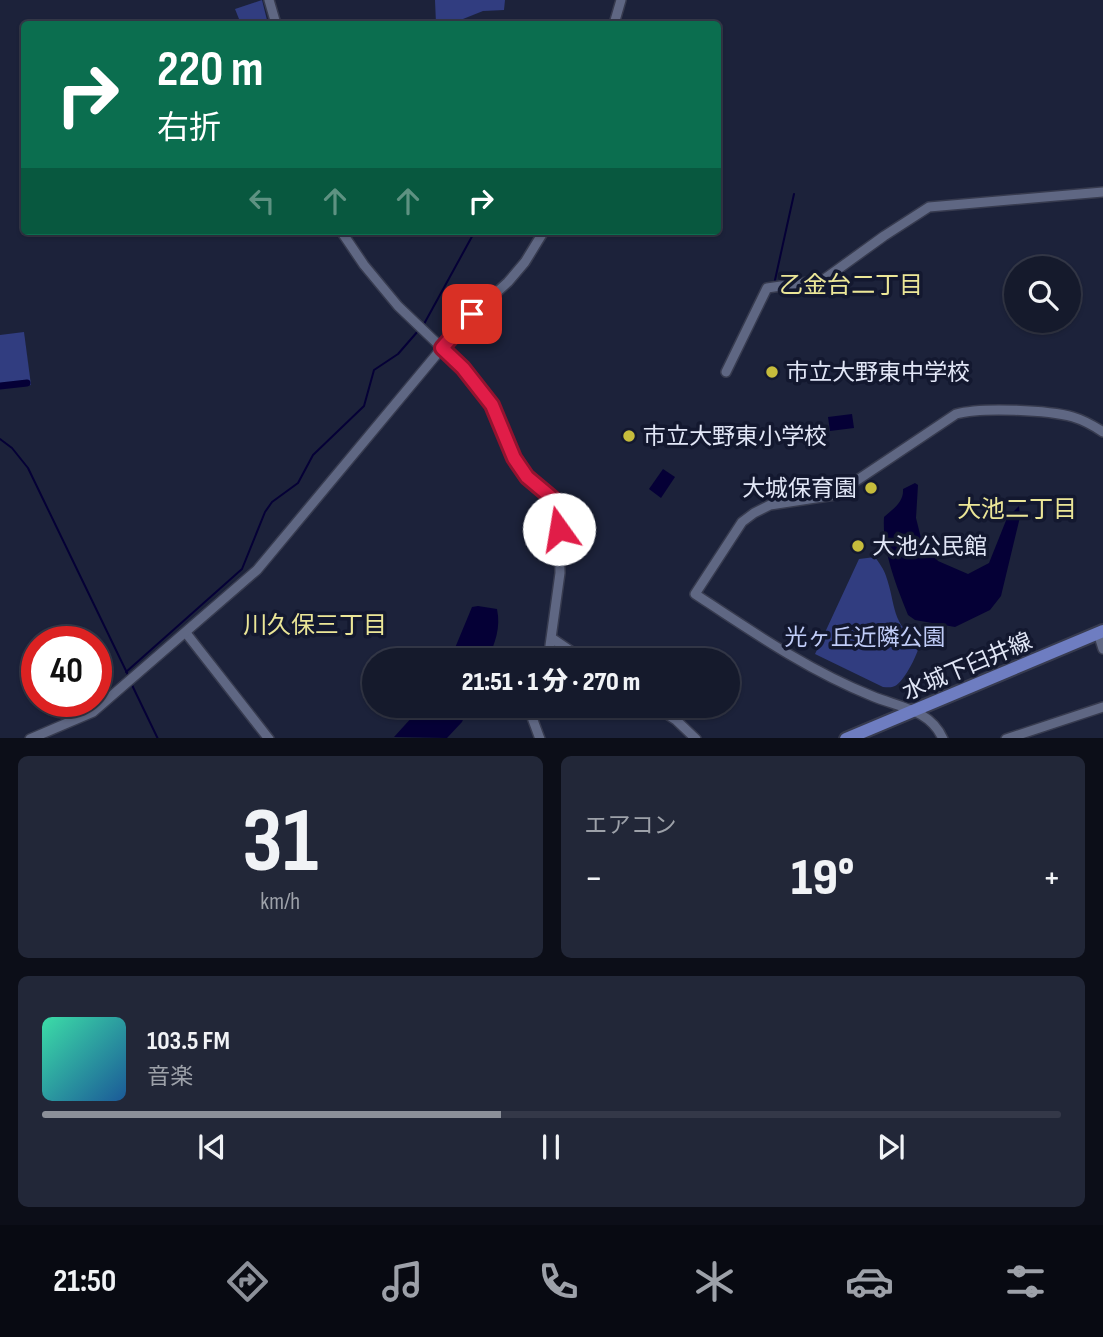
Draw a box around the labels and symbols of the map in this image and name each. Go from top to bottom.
district label: 乙金台二丁目 [779,271,923,300]
pin [442,284,502,344]
place label: 市立大野東中学校 [786,359,970,387]
marker: 市立大野東中学校 [764,364,780,380]
place label: 市立大野東小学校 [643,423,827,451]
marker: 市立大野東小学校 [621,428,637,444]
place label: 大城保育園 [742,475,857,503]
marker: 大城保育園 [863,480,879,496]
position arrow [522,492,596,566]
district label: 大池二丁目 [957,495,1077,524]
place label: 大池公民館 [872,533,987,561]
marker: 大池公民館 [850,538,866,554]
district label: 川久保三丁目 [243,611,387,640]
park label: 光ヶ丘近隣公園 [785,624,946,652]
speed limit sign: 40 [21,626,112,717]
street label: 水城下臼井線 [898,627,1036,707]

